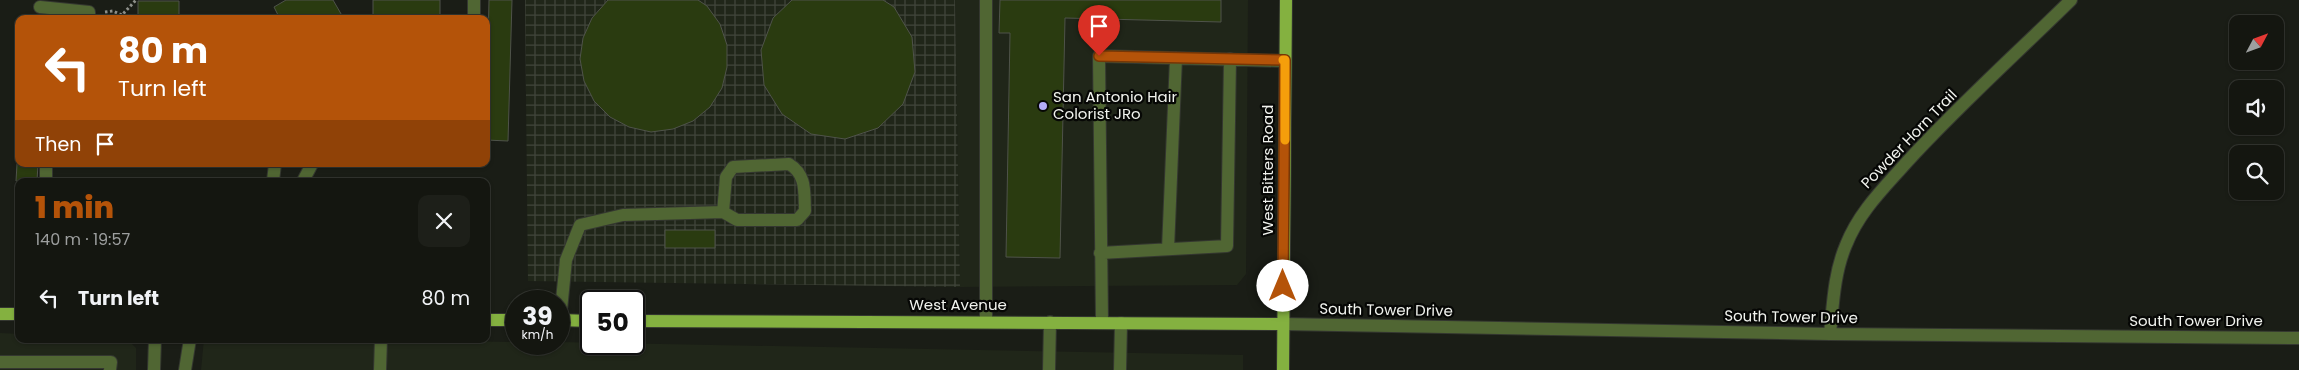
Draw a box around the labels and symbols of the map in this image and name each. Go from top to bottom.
pin [1078,5,1120,56]
north arrow [2229,15,2284,70]
street label: Powder Horn Trail [1856,85,1961,193]
place label: San Antonio Hair Colorist JRo [1053,86,1177,124]
marker: San Antonio Hair Colorist JRo [1037,100,1049,112]
street label: West Bitters Road [1257,105,1278,235]
position arrow [1256,259,1308,311]
speed limit sign: 50 [580,290,645,355]
street label: West Avenue [909,294,1007,315]
street label: South Tower Drive [1319,298,1453,321]
street label: South Tower Drive [1724,305,1858,328]
street label: South Tower Drive [2129,310,2263,331]

